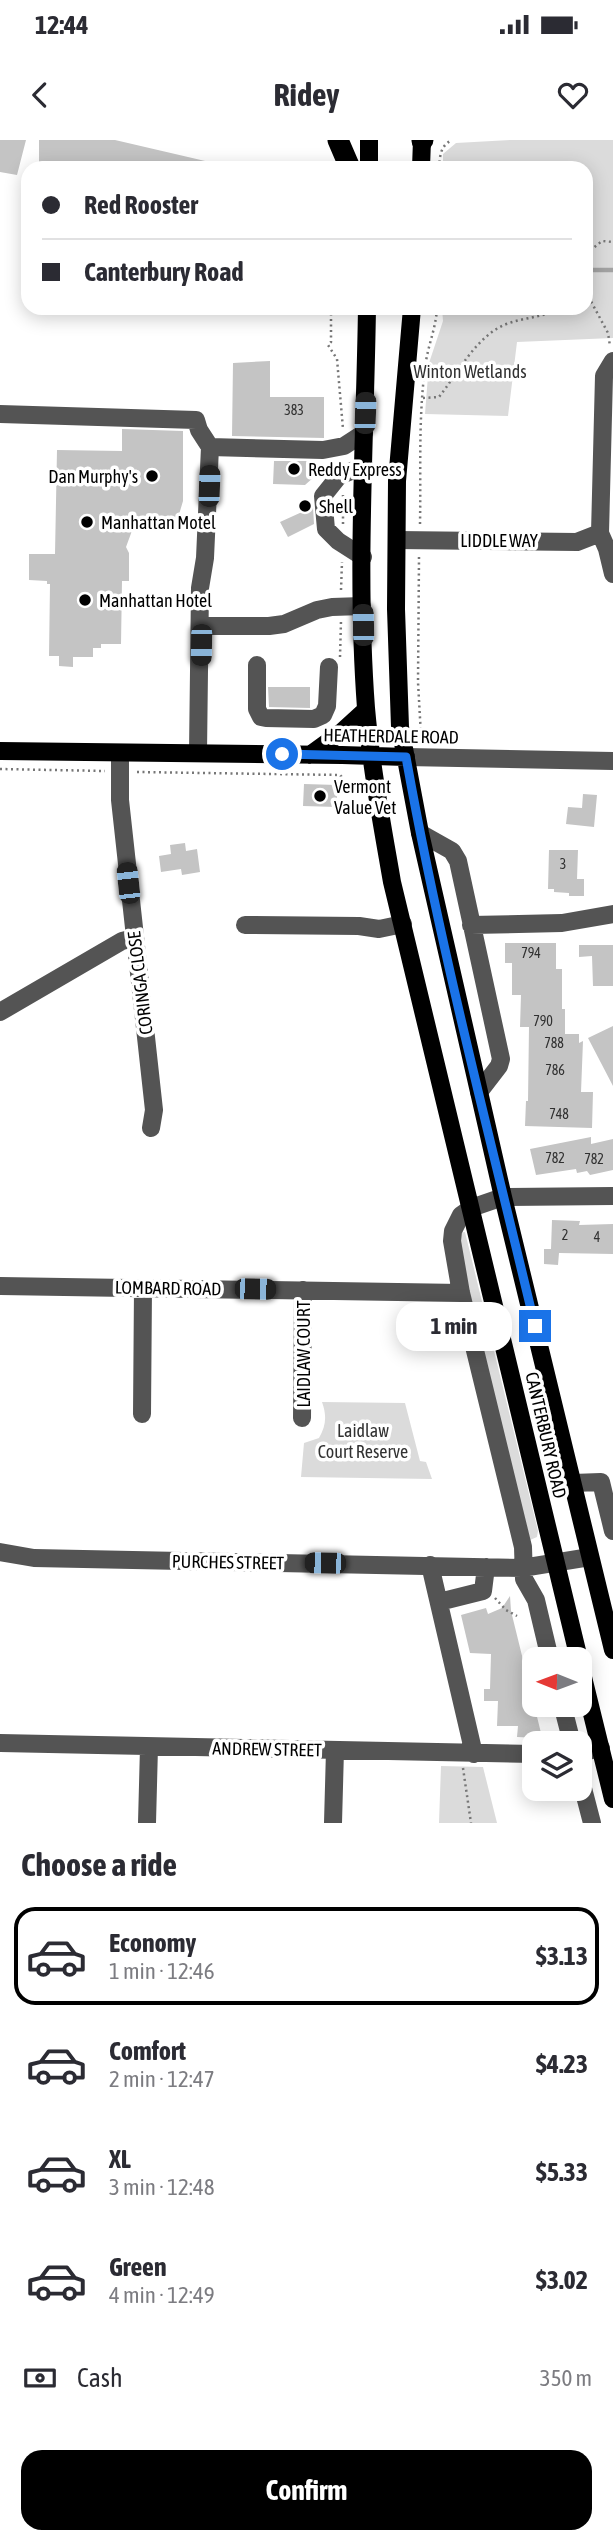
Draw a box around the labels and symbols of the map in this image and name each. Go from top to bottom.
park label: Winton Wetlands [413,361,527,382]
car [354,392,377,434]
house number: 383 [284,402,304,418]
place label: Reddy Express [308,459,402,480]
marker: Reddy Express [286,461,302,477]
car [198,465,221,507]
place label: Dan Murphy's [48,466,138,487]
marker: Dan Murphy's [144,468,160,484]
place label: Shell [319,496,353,517]
marker: Shell [297,498,313,514]
place label: Manhattan Motel [101,512,216,533]
marker: Manhattan Motel [79,514,95,530]
street label: LIDDLE WAY [460,530,538,551]
place label: Manhattan Hotel [99,590,212,611]
marker: Manhattan Hotel [77,592,93,608]
car [353,604,374,646]
car [191,624,212,666]
street label: HEATHERDALE ROAD [323,724,459,748]
route start [266,738,298,770]
place label: Vermont Value Vet [334,776,396,818]
marker: Vermont Value Vet [312,788,328,804]
house number: 3 [560,856,566,872]
car [116,861,141,905]
street label: CORINGA CLOSE [123,930,157,1036]
house number: 794 [521,945,541,961]
house number: 790 [533,1013,553,1029]
house number: 788 [544,1035,564,1051]
house number: 786 [545,1062,565,1078]
house number: 748 [549,1106,569,1122]
house number: 782 [545,1150,565,1166]
house number: 782 [584,1151,604,1167]
house number: 2 [562,1227,568,1243]
house number: 4 [594,1229,601,1245]
street label: LOMBARD ROAD [115,1277,221,1299]
car [234,1278,277,1300]
street label: LAIDLAW COURT [293,1300,314,1408]
callout: 1 min [395,1302,510,1350]
route end [519,1310,551,1342]
street label: CANTERBURY ROAD [521,1370,571,1500]
park label: Laidlaw Court Reserve [318,1420,408,1462]
street label: PURCHES STREET [172,1551,284,1573]
car [304,1552,347,1574]
north arrow [522,1647,592,1717]
street label: ANDREW STREET [212,1738,322,1760]

